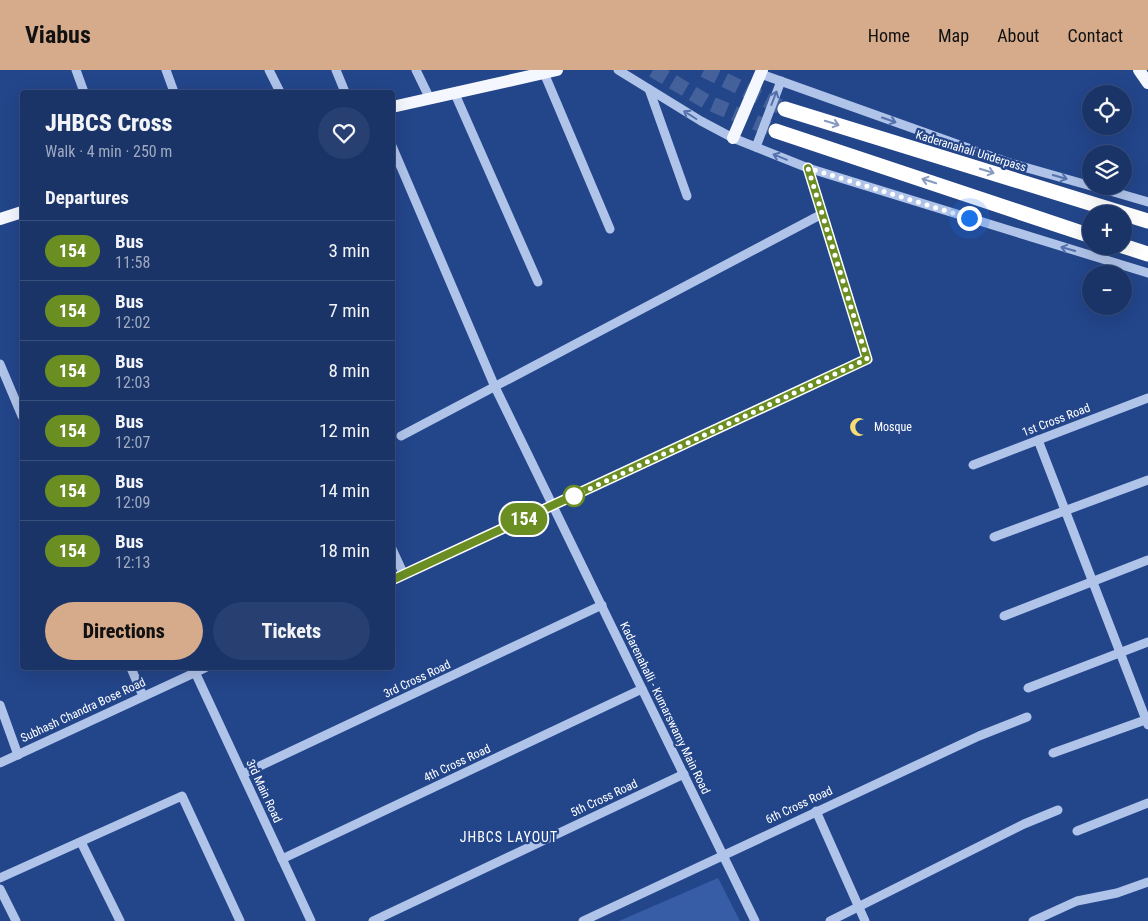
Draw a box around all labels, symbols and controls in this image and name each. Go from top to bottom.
text: Viabus [25,21,91,49]
text: Home [868,25,910,46]
text: Map [938,25,969,46]
text: About [997,25,1039,46]
text: Contact [1067,25,1123,46]
map controls [1082,85,1132,315]
button: locate [1082,85,1132,135]
one-way arrow [770,91,779,106]
button: heart [318,107,370,159]
text: JHBCS Cross [45,109,172,137]
one-way arrow [683,109,697,119]
one-way arrow [881,116,896,125]
one-way arrow [823,119,839,129]
street label: Kaderanahali Underpass [914,128,1028,174]
text: Walk · 4 min · 250 m [45,142,172,161]
button: layers [1082,145,1132,195]
one-way arrow [773,151,788,161]
one-way arrow [979,167,995,177]
one-way arrow [1051,173,1067,183]
one-way arrow [921,176,937,186]
text: Departures [45,186,129,209]
button: + [1082,205,1132,255]
your location [957,206,982,231]
text: Bus [115,230,144,253]
text: 3 min [328,239,370,262]
text: 154 [59,240,86,261]
one-way arrow [1060,243,1076,253]
text: 11:58 [115,253,150,272]
button: − [1082,265,1132,315]
text: Bus [115,290,144,313]
text: 7 min [328,299,370,322]
text: 154 [59,300,86,321]
text: 12:02 [115,313,150,332]
text: Bus [115,350,144,373]
text: 8 min [328,359,370,382]
text: 154 [59,360,86,381]
text: 12:03 [115,373,150,392]
street label: 1st Cross Road [1020,401,1092,439]
text: Bus [115,410,144,433]
mosque icon: Mosque [848,416,870,438]
text: 12 min [319,419,370,442]
text: 154 [59,420,86,441]
place label: Mosque [874,420,912,434]
text: 12:07 [115,433,150,452]
text: Bus [115,470,144,493]
text: 14 min [319,479,370,502]
text: 154 [59,480,86,501]
unlabelled marker [563,485,585,507]
text: 12:09 [115,493,150,512]
line badge: 154 [495,503,553,535]
text: 154 [510,508,538,529]
text: Bus [115,530,144,553]
text: 18 min [319,539,370,562]
text: 154 [59,540,86,561]
text: 12:13 [115,553,150,572]
button: Directions [45,602,203,660]
button: Tickets [213,602,370,660]
street label: Kadarenahalli - Kumarswamy Main Road [617,620,713,796]
street label: 3rd Cross Road [381,657,453,701]
street label: Subhash Chandra Bose Road [18,675,148,745]
street label: 4th Cross Road [421,741,493,785]
street label: 3rd Main Road [243,757,285,825]
street label: 5th Cross Road [568,776,640,820]
street label: 6th Cross Road [763,783,835,827]
district label: JHBCS LAYOUT [460,829,558,845]

